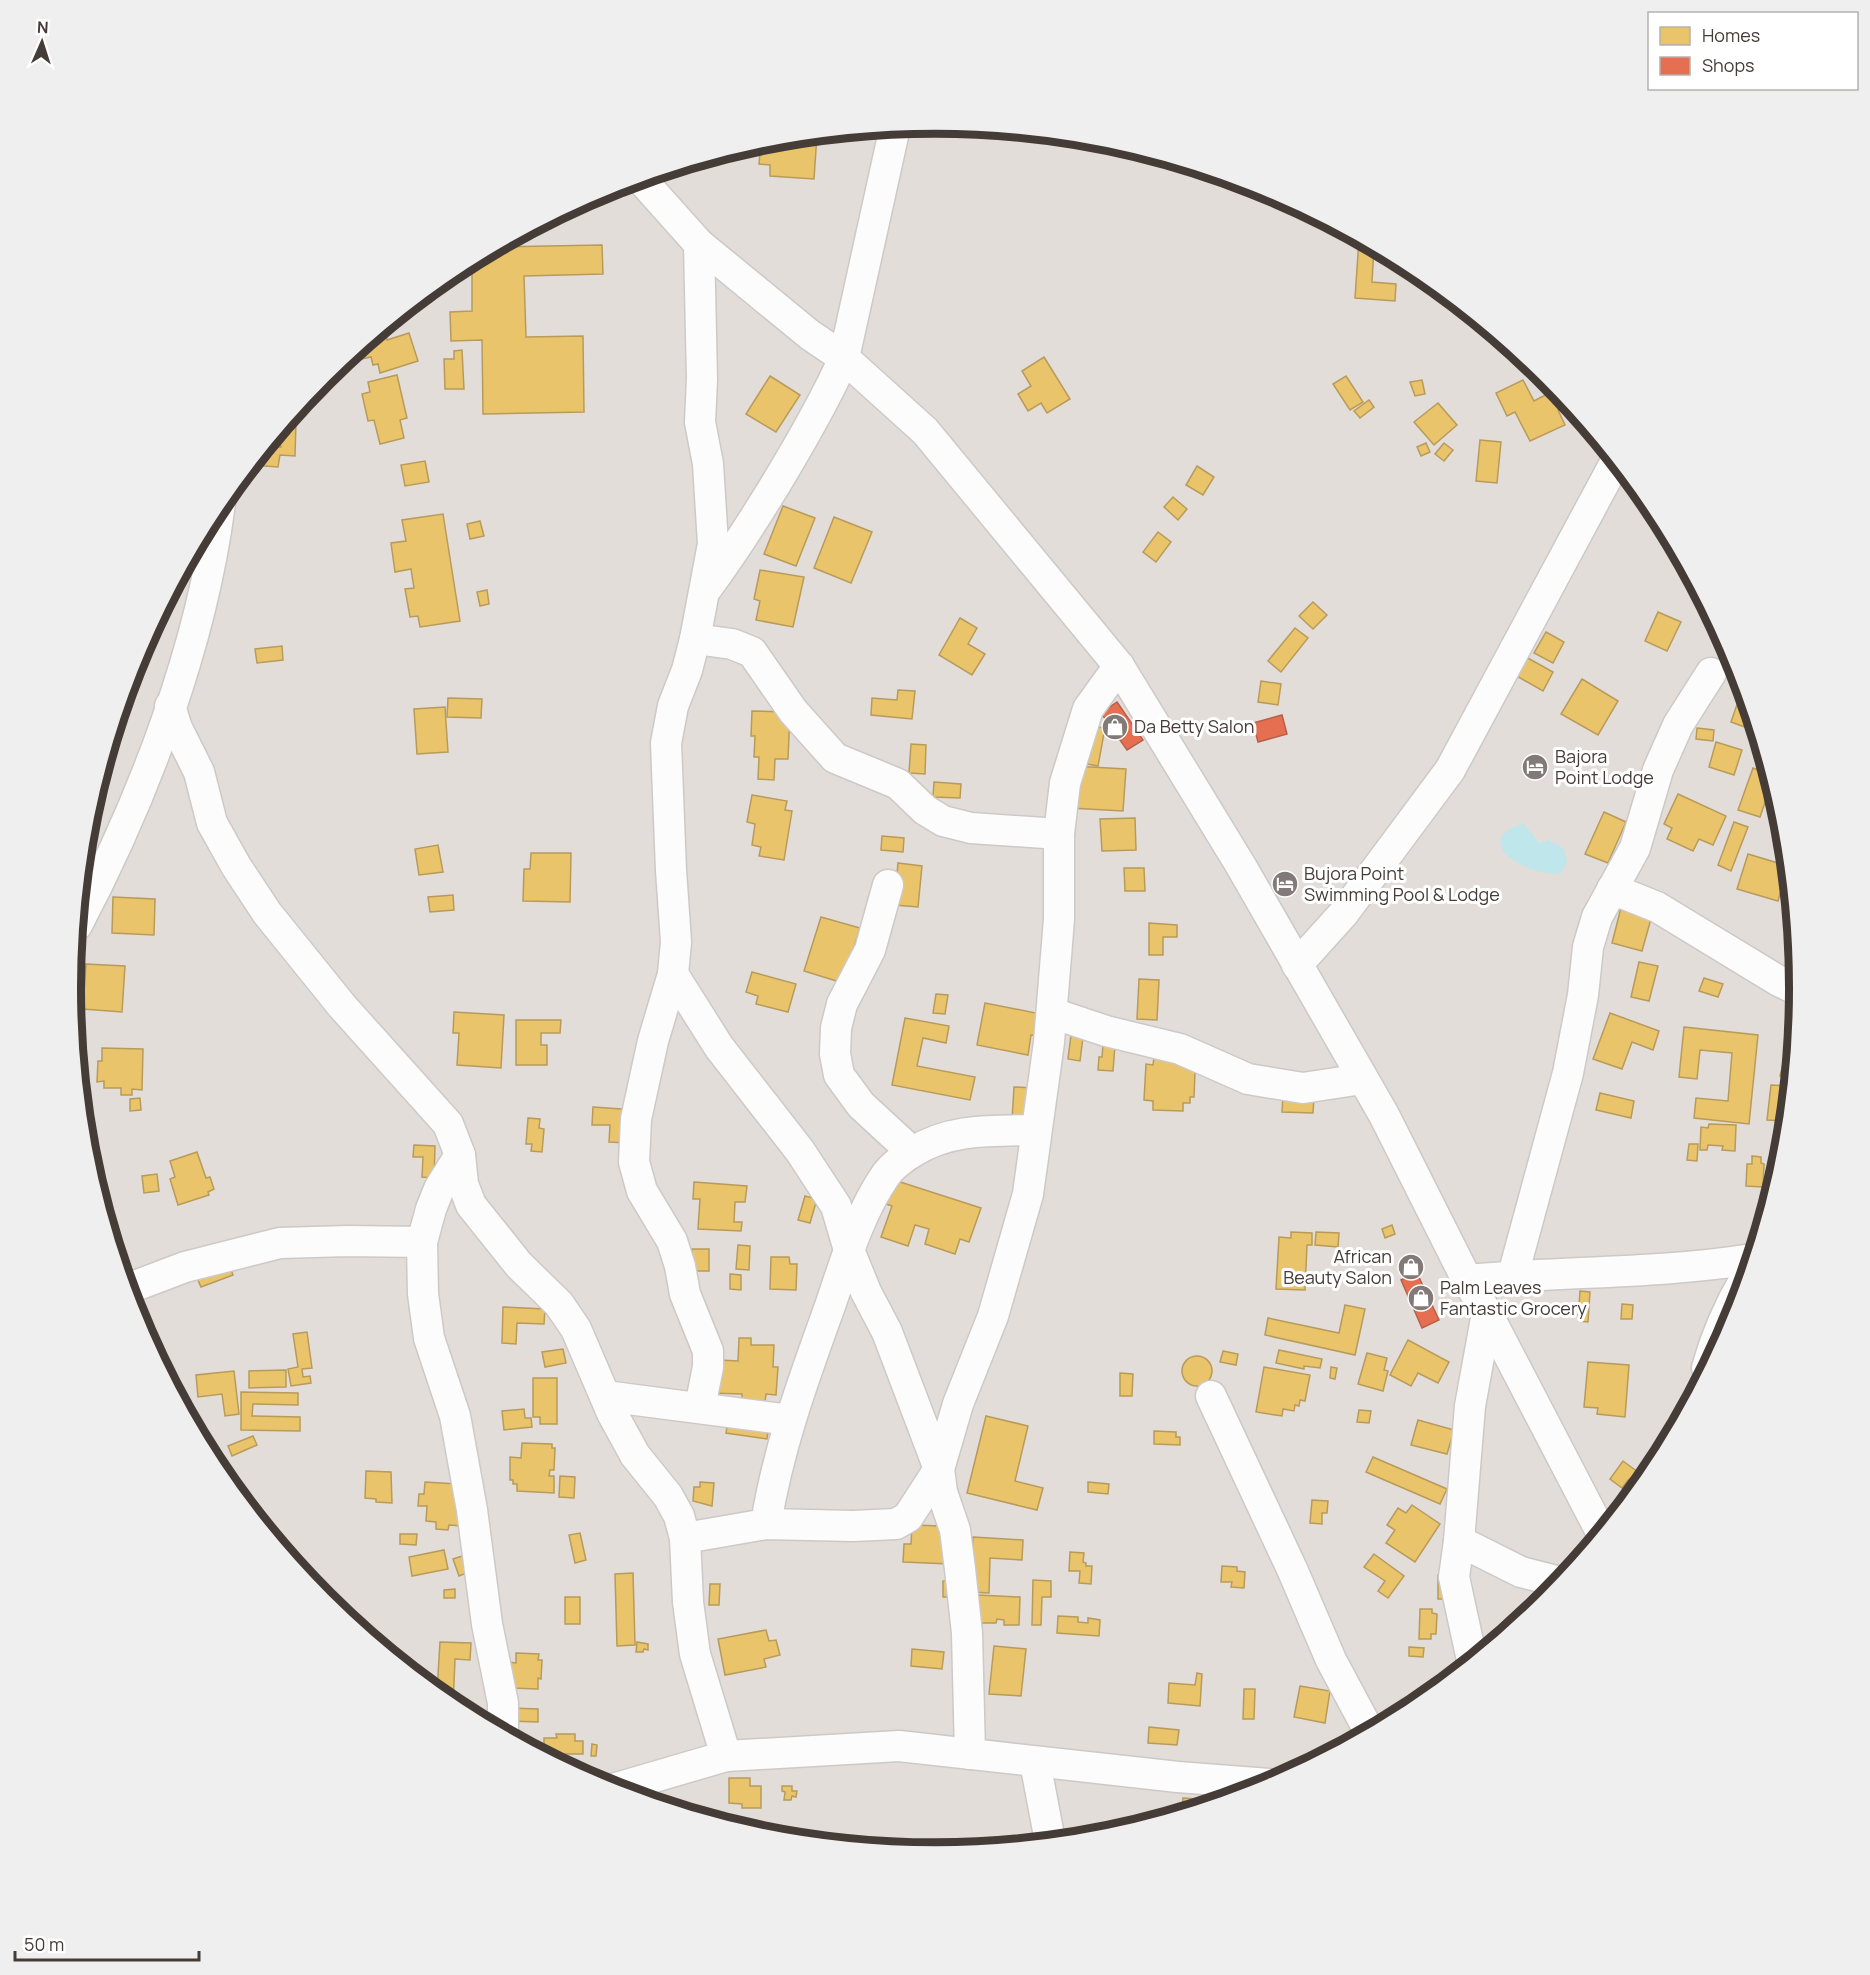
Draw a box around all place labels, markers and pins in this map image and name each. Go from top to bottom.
shop icon: Da Betty Salon [1100,712,1130,742]
place label: Da Betty Salon [1134,714,1254,738]
place label: Bajora Point Lodge [1555,744,1654,789]
hotel icon: Bajora Point Lodge [1520,752,1550,782]
place label: Bujora Point Swimming Pool & Lodge [1304,861,1500,906]
hotel icon: Bujora Point Swimming Pool & Lodge [1270,869,1300,899]
place label: African Beauty Salon [1283,1244,1392,1289]
shop icon: African Beauty Salon [1396,1252,1426,1282]
place label: Palm Leaves Fantastic Grocery [1440,1275,1587,1320]
shop icon: Palm Leaves Fantastic Grocery [1406,1283,1436,1313]

